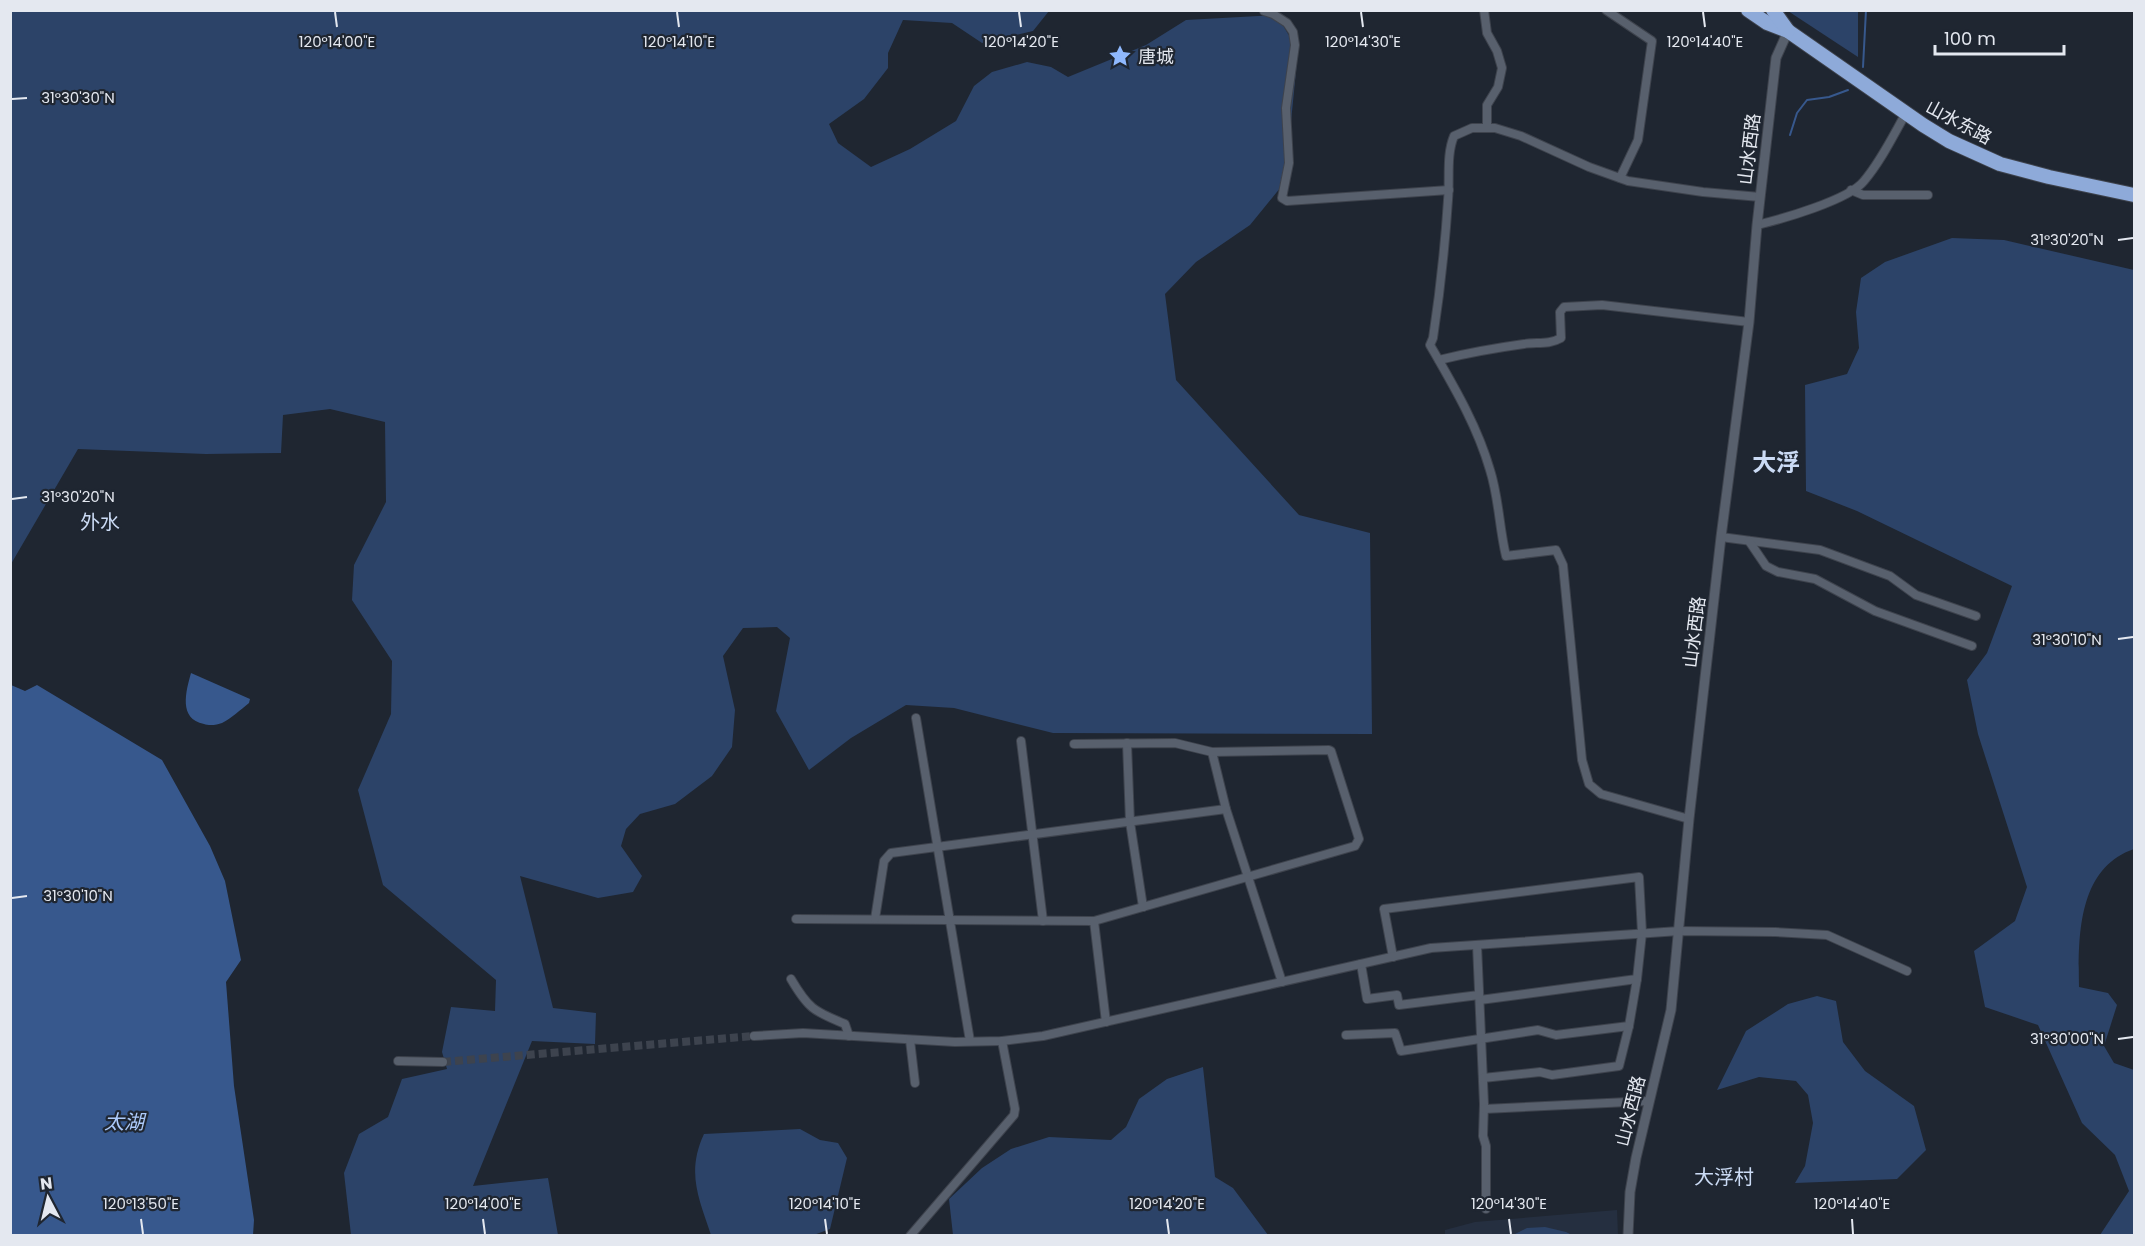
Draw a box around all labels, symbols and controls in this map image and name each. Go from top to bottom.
scale bar [1935,18,2064,56]
text: 100 m [1944,26,1996,51]
text: 120°14'00"E [299,31,375,52]
text: 120°14'10"E [643,31,715,52]
text: 120°14'20"E [983,31,1059,52]
text: 120°14'30"E [1325,31,1401,52]
text: 120°14'40"E [1667,31,1743,52]
place icon: 唐城 [1107,43,1133,69]
place label: 唐城 [1138,44,1174,69]
text: 31°30'30"N [41,87,115,108]
street label: 山水东路 [1921,94,1997,150]
street label: 山水西路 [1732,112,1766,186]
text: 31°30'20"N [2030,229,2104,250]
district label: 大浮 [1752,446,1800,479]
text: 31°30'20"N [41,486,115,507]
district label: 外水 [80,508,120,536]
street label: 山水西路 [1677,595,1711,669]
text: 31°30'10"N [2032,629,2102,650]
text: 31°30'10"N [43,885,113,906]
text: 31°30'00"N [2030,1028,2104,1049]
street label: 山水西路 [1609,1073,1651,1149]
water label: 太湖 [104,1108,147,1136]
district label: 大浮村 [1694,1163,1754,1191]
north arrow [18,1168,78,1228]
text: N [39,1171,54,1196]
text: 120°13'50"E [103,1193,179,1214]
text: 120°14'00"E [445,1193,521,1214]
text: 120°14'10"E [789,1193,861,1214]
text: 120°14'20"E [1129,1193,1205,1214]
text: 120°14'30"E [1471,1193,1547,1214]
text: 120°14'40"E [1814,1193,1890,1214]

